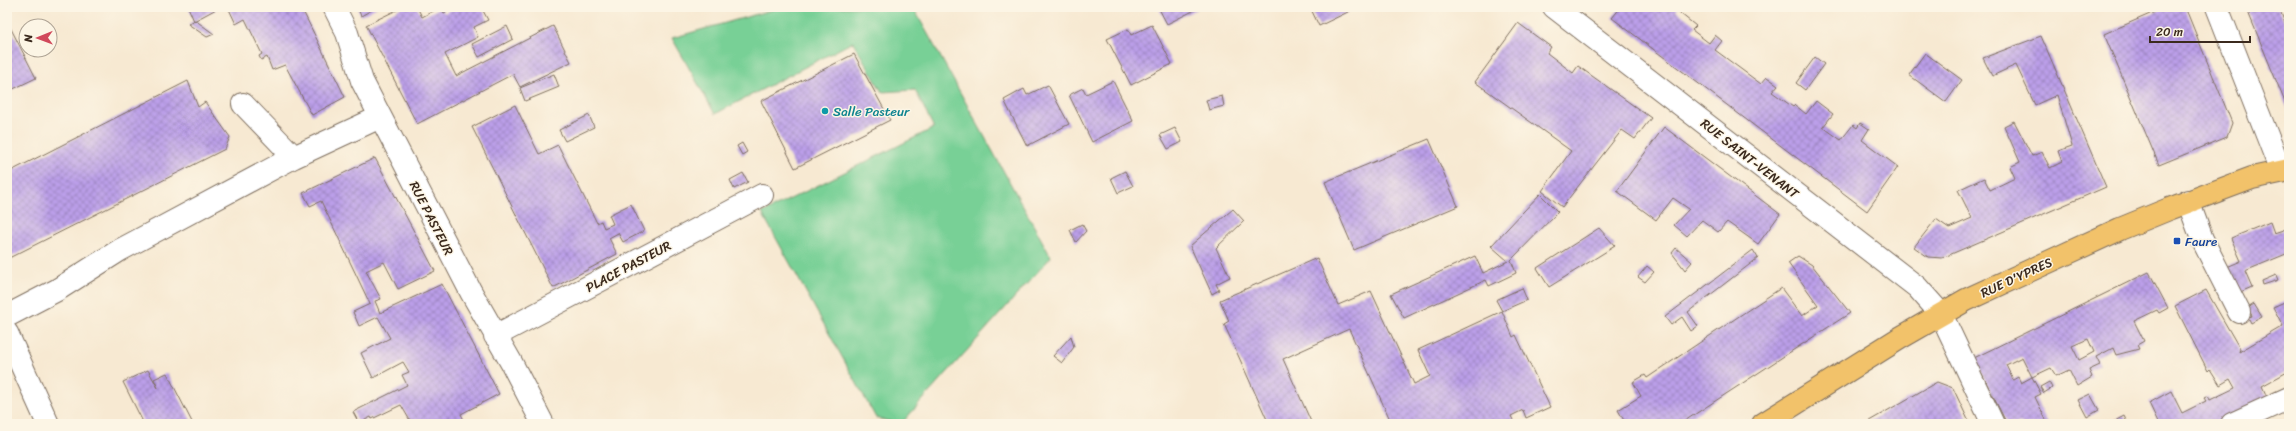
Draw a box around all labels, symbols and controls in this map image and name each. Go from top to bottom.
north arrow [18,18,58,58]
scale bar [2150,18,2250,44]
text: 20 m [2156,21,2183,43]
text: N [19,34,38,43]
place label: Salle Pasteur [833,100,910,123]
marker: Salle Pasteur [820,106,830,116]
street label: RUE SAINT-VENANT [1695,112,1805,205]
street label: RUE PASTEUR [403,177,460,260]
place label: Faure [2185,230,2217,253]
street label: PLACE PASTEUR [581,234,675,299]
marker: Faure [2172,236,2182,246]
street label: RUE D'YPRES [1977,251,2056,304]

